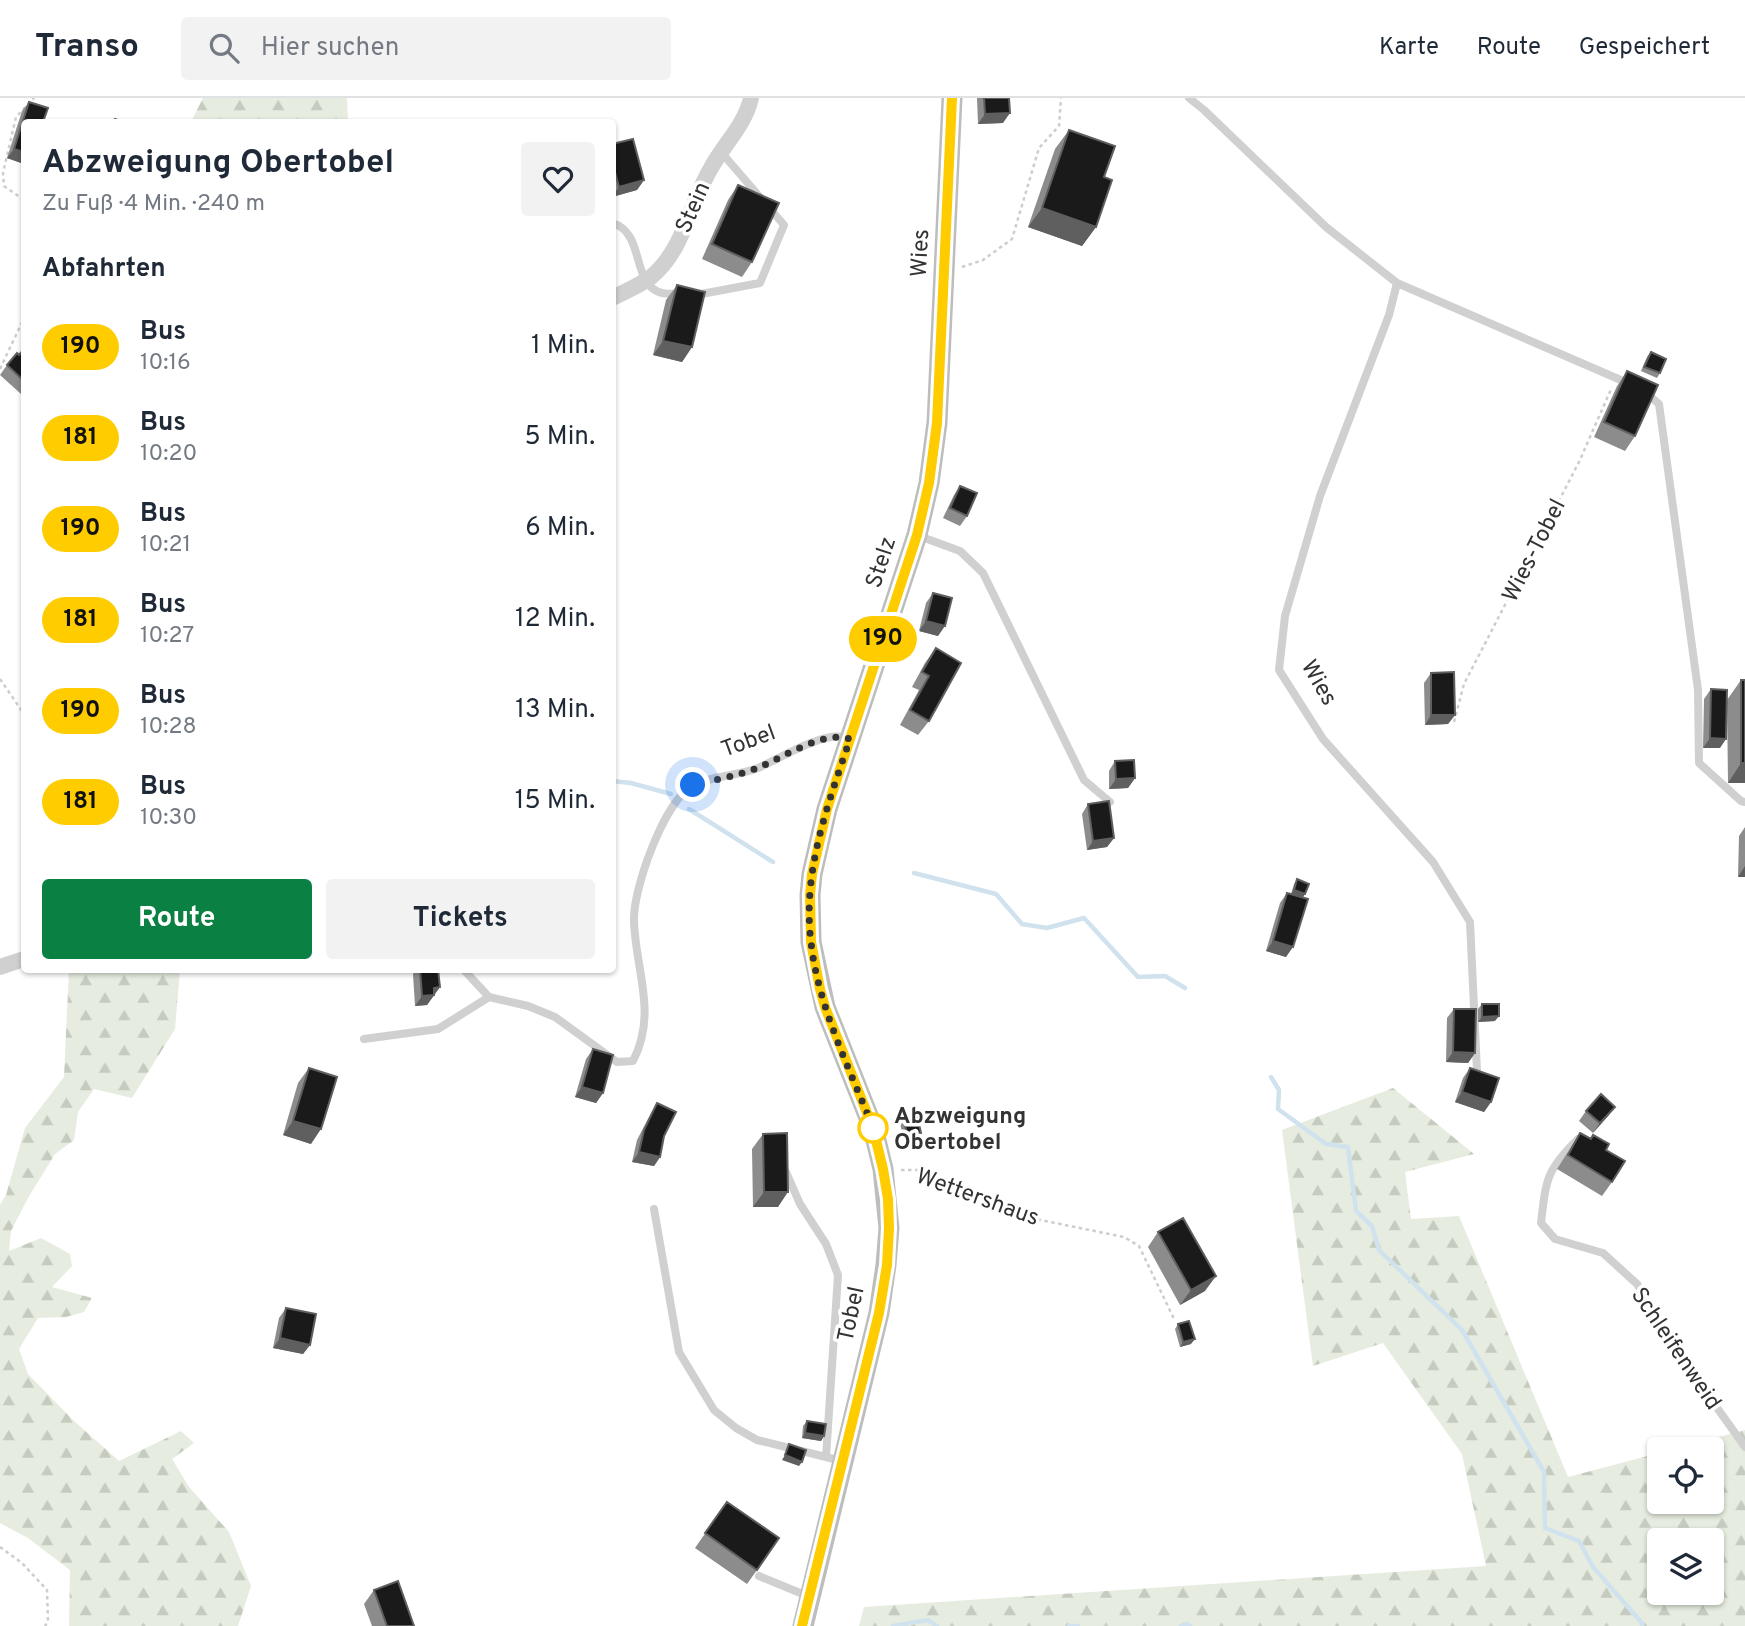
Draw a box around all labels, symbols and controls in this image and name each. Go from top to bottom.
search box [181,17,671,80]
text: Transo [35,27,139,69]
icon: search [205,29,243,67]
text: Hier suchen [261,32,400,65]
text: Karte [1379,33,1439,63]
text: Route [1477,33,1541,63]
text: Gespeichert [1579,33,1710,63]
button: heart [521,142,595,216]
text: Abzweigung Obertobel [42,143,394,185]
street label: Stein [670,178,718,238]
text: Zu Fuß · 4 Min. · 240 m [42,190,265,219]
street label: Wies [906,228,937,278]
text: Abfahrten [42,253,166,286]
text: Bus [140,316,186,349]
text: 1 Min. [531,330,595,363]
text: 190 [60,332,101,362]
text: 10:16 [140,349,191,378]
text: Bus [140,407,186,440]
text: 5 Min. [525,421,595,454]
text: 181 [63,423,98,453]
text: 10:20 [140,440,197,469]
street label: Wies-Tobel [1497,495,1574,608]
text: Bus [140,498,186,531]
text: 6 Min. [525,512,595,545]
text: 190 [60,514,101,544]
text: 10:21 [140,531,191,560]
street label: Stelz [861,534,904,592]
text: Bus [140,589,186,622]
text: 12 Min. [515,603,595,636]
text: 181 [63,605,98,635]
line badge: 190 [843,616,923,662]
text: 10:27 [140,622,194,651]
text: 190 [863,624,903,654]
street label: Wies [1293,655,1342,711]
text: Bus [140,680,186,713]
text: 13 Min. [515,694,595,727]
text: 190 [60,696,101,726]
text: 10:28 [140,713,197,742]
street label: Tobel [718,719,780,766]
your location [675,767,710,802]
text: Bus [140,771,186,804]
text: 15 Min. [515,785,595,818]
text: 181 [63,787,98,817]
text: 10:30 [140,804,197,833]
button: Route [42,879,312,959]
button: Tickets [326,879,595,959]
place label: Abzweigung Obertobel [894,1103,1026,1158]
marker: Abzweigung Obertobel [858,1113,888,1143]
street label: Wettershaus [912,1163,1043,1234]
street label: Schleifenweid [1623,1282,1727,1416]
street label: Tobel [832,1284,872,1345]
map controls [1647,1437,1724,1605]
button: locate [1647,1437,1724,1514]
button: layers [1647,1528,1724,1605]

